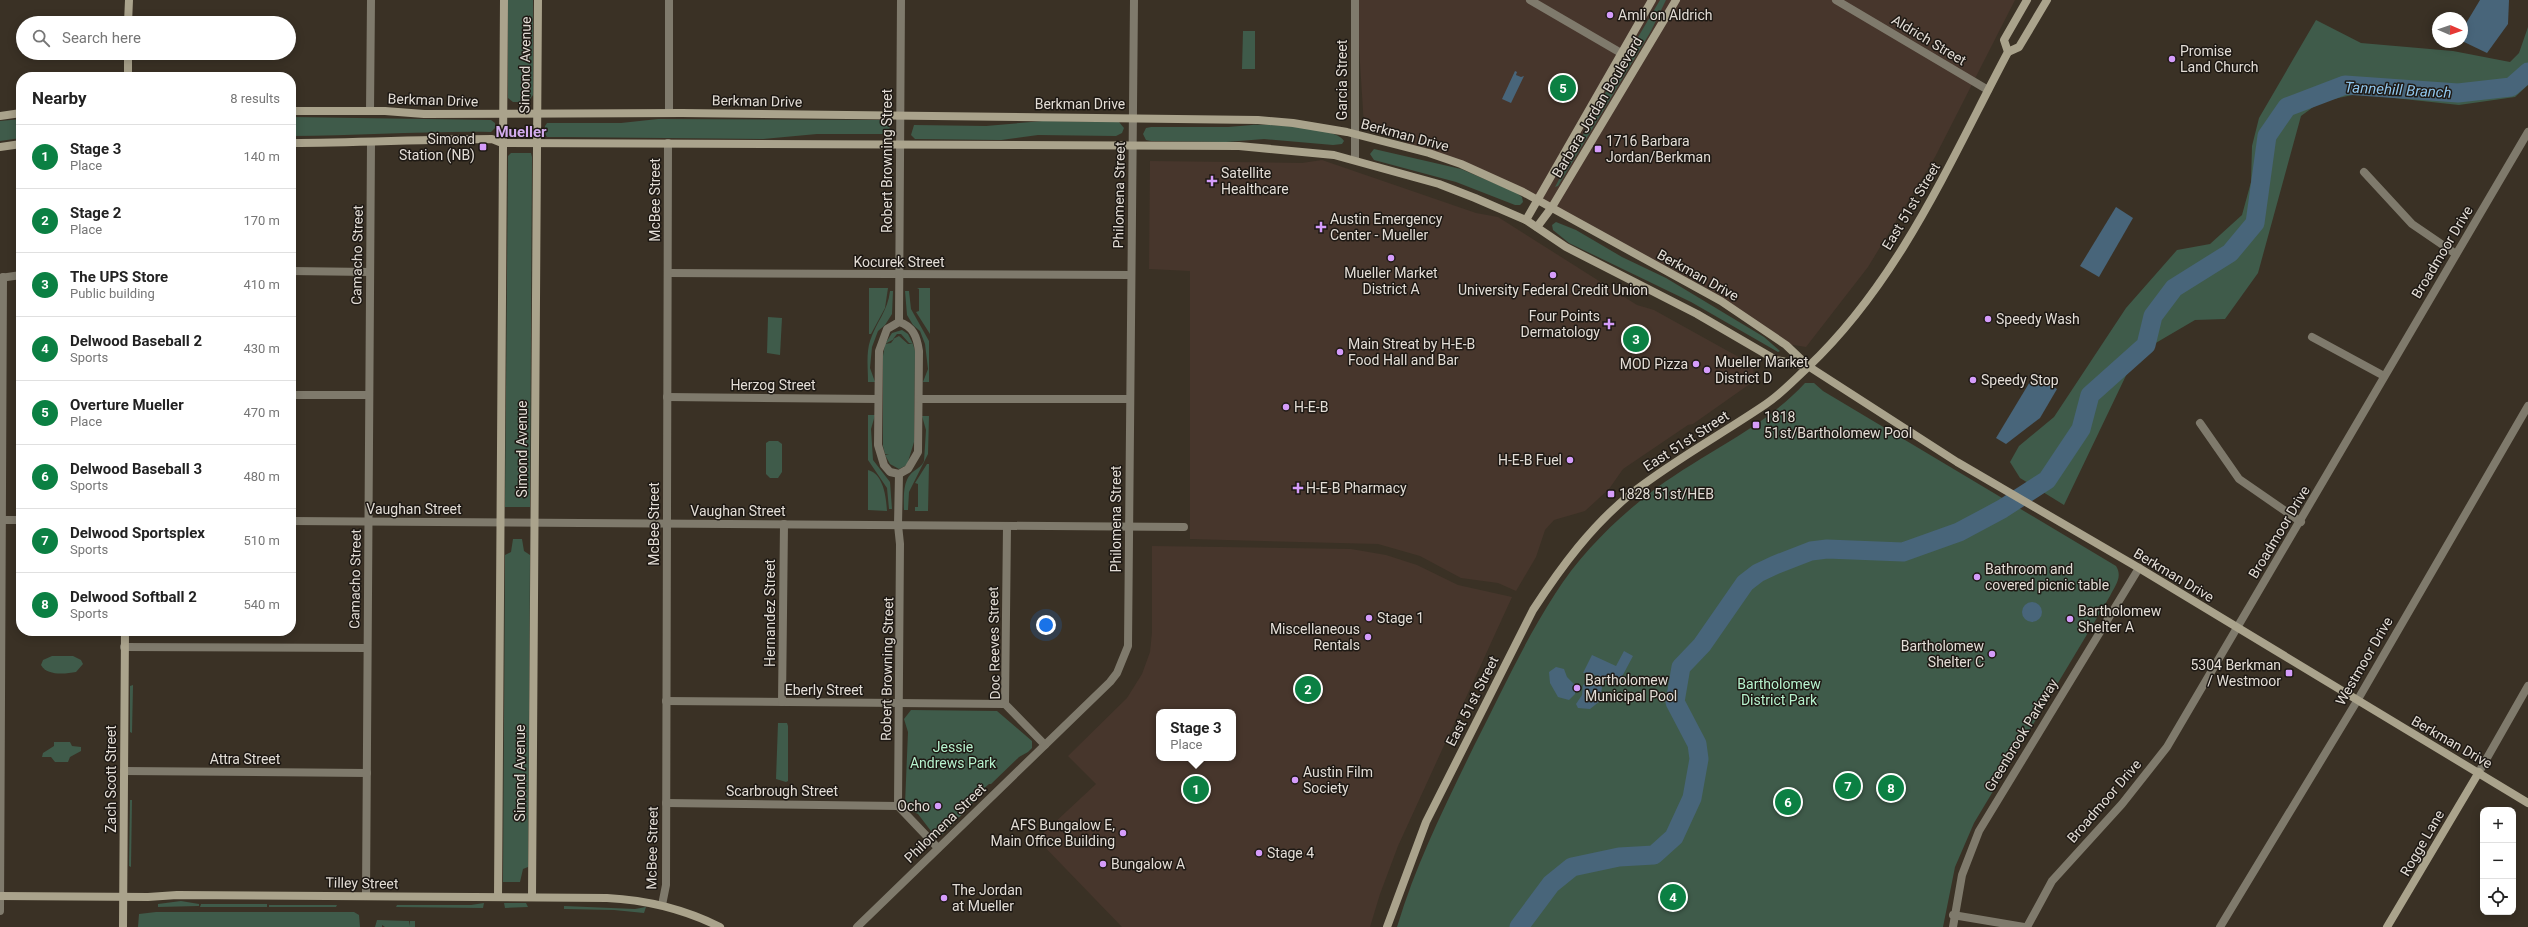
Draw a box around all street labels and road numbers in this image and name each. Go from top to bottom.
street label: Aldrich Street [1889,12,1969,69]
street label: Simond Avenue [516,16,534,114]
street label: Barbara Jordan Boulevard [1549,34,1645,180]
street label: Garcia Street [1334,39,1350,120]
street label: Robert Browning Street [879,89,895,233]
street label: Berkman Drive [387,90,479,110]
street label: Berkman Drive [712,92,802,110]
street label: Berkman Drive [1035,96,1125,112]
street label: Berkman Drive [1359,116,1451,154]
street label: Philomena Street [1110,141,1128,249]
street label: McBee Street [647,158,663,242]
street label: East 51st Street [1879,159,1944,252]
street label: Broadmoor Drive [2408,203,2476,301]
street label: Camacho Street [348,204,366,305]
street label: Berkman Drive [1655,246,1741,304]
street label: Kocurek Street [853,254,945,270]
street label: Herzog Street [730,377,816,393]
street label: Simond Avenue [514,401,530,497]
street label: East 51st Street [1640,407,1732,475]
street label: Philomena Street [1108,465,1124,572]
street label: McBee Street [646,482,662,566]
street label: Broadmoor Drive [2245,483,2313,581]
street label: Vaughan Street [366,501,462,517]
street label: Vaughan Street [690,503,786,519]
street label: Camacho Street [346,528,364,629]
street label: Berkman Drive [2131,545,2217,605]
street label: Hernandez Street [762,559,778,667]
street label: Doc Reeves Street [985,586,1003,700]
street label: Robert Browning Street [878,596,896,741]
street label: Westmoor Drive [2332,614,2396,708]
street label: East 51st Street [1442,653,1502,749]
street label: Greenbrook Parkway [1981,675,2061,794]
street label: Eberly Street [785,682,864,698]
street label: Berkman Drive [2409,712,2495,772]
street label: Zach Scott Street [103,725,119,833]
street label: Simond Avenue [512,725,528,821]
street label: Attra Street [210,751,281,767]
street label: Broadmoor Drive [2064,756,2144,846]
street label: Philomena Street [901,780,989,866]
street label: Scarbrough Street [726,783,838,799]
street label: McBee Street [643,806,661,890]
street label: Rogge Lane [2397,807,2447,879]
street label: Tilley Street [325,874,399,892]

